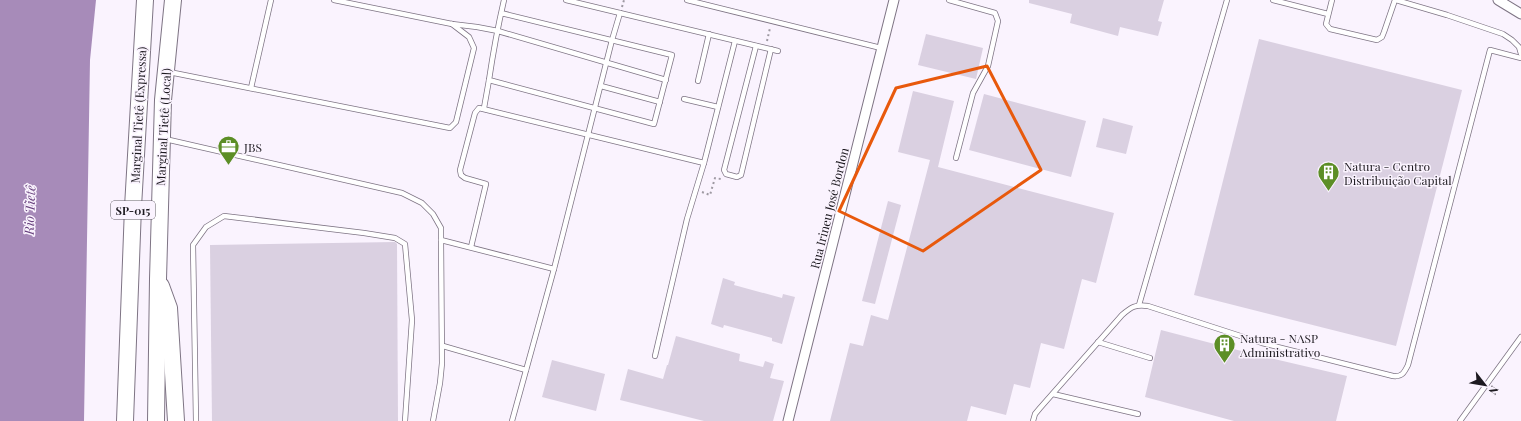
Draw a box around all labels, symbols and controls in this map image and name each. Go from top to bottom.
street label: Marginal Tietê (Expressa) [126,46,150,184]
street label: Marginal Tietê (Local) [152,68,174,186]
office icon: JBS [215,134,241,167]
place label: JBS [243,139,262,155]
street label: Rua Irineu José Bordon [806,146,852,270]
place label: Natura - Centro Distribuição Capital [1344,158,1452,188]
building icon: Natura - Centro Distribuição Capital [1315,160,1341,193]
water label: Rio Tietê [20,184,38,236]
road number: SP-015 [111,201,155,219]
place label: Natura - NASP Administrativo [1239,330,1321,360]
building icon: Natura - NASP Administrativo [1212,332,1238,365]
north arrow [1465,365,1505,405]
text: N [1485,383,1502,398]

